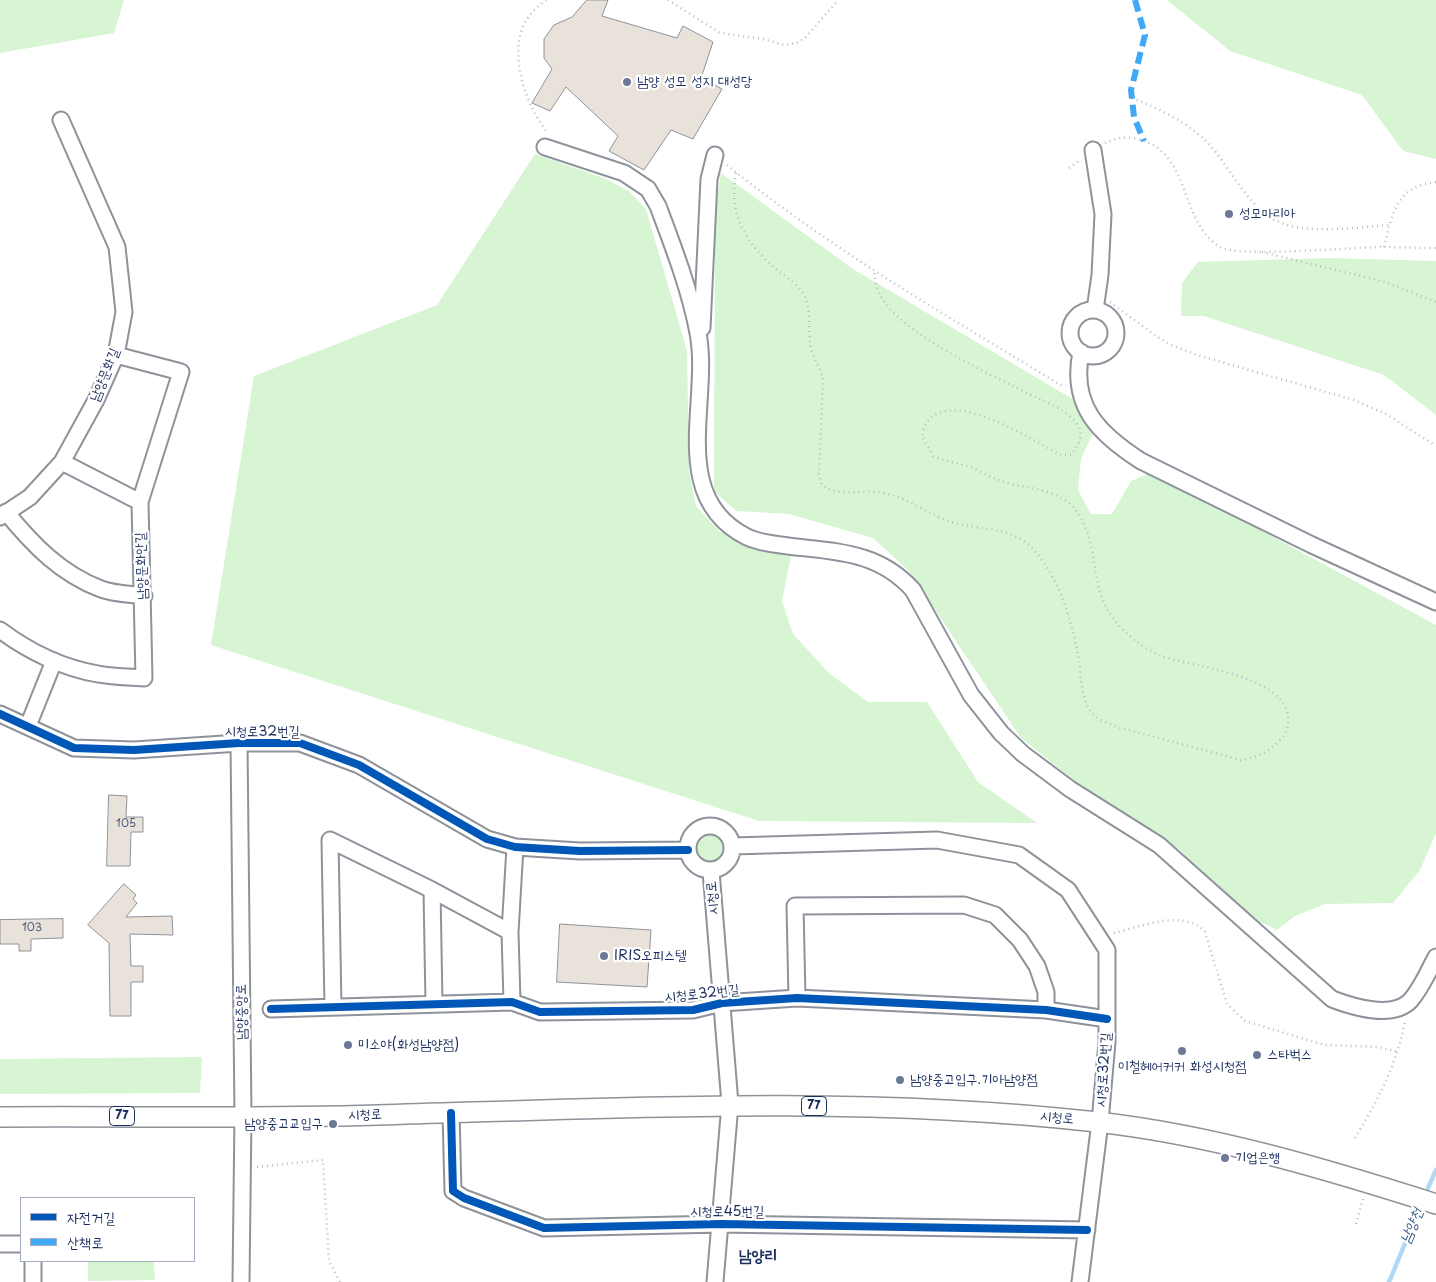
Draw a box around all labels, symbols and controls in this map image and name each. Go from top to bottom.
place label: 남양 성모 성지 대성당 [637,74,752,90]
marker: 남양 성모 성지 대성당 [621,76,633,88]
place label: 성모마리아 [1239,206,1295,222]
marker: 성모마리아 [1223,208,1235,220]
street label: 남양문화길 [87,346,123,404]
street label: 남양문화안길 [132,532,152,600]
street label: 시청로32번길 [224,724,300,740]
house number: 105 [116,817,136,831]
street label: 시청로 [703,880,723,916]
house number: 103 [22,921,42,935]
place label: IRIS오피스텔 [614,948,686,964]
marker: IRIS오피스텔 [598,950,610,962]
street label: 시청로32번길 [664,982,740,1006]
street label: 남양중앙로 [233,984,251,1040]
street label: 시청로32번길 [1093,1032,1115,1108]
place label: 미소야(화성남양점) [358,1037,459,1053]
marker: 미소야(화성남양점) [342,1039,354,1051]
marker: 이철헤어커커 화성시청점 [1176,1045,1188,1057]
place label: 스타벅스 [1267,1047,1312,1063]
marker: 스타벅스 [1251,1049,1263,1061]
place label: 이철헤어커커 화성시청점 [1118,1059,1246,1075]
place label: 남양중고입구.기아남양점 [910,1072,1038,1088]
marker: 남양중고입구.기아남양점 [894,1074,906,1086]
road number: 77 [802,1096,826,1116]
road number: 77 [110,1106,134,1126]
street label: 시청로 [348,1106,382,1124]
street label: 시청로 [1039,1108,1075,1128]
place label: 남양중고교입구 [244,1116,323,1132]
marker: 남양중고교입구 [327,1118,339,1130]
place label: 기업은행 [1235,1150,1280,1166]
marker: 기업은행 [1219,1152,1231,1164]
legend [20,1197,195,1262]
street label: 시청로45번길 [690,1204,764,1220]
text: 자전거길 [67,1205,115,1228]
water label: 남양천 [1397,1206,1427,1246]
text: 산책로 [67,1230,103,1253]
district label: 남양리 [739,1247,777,1267]

